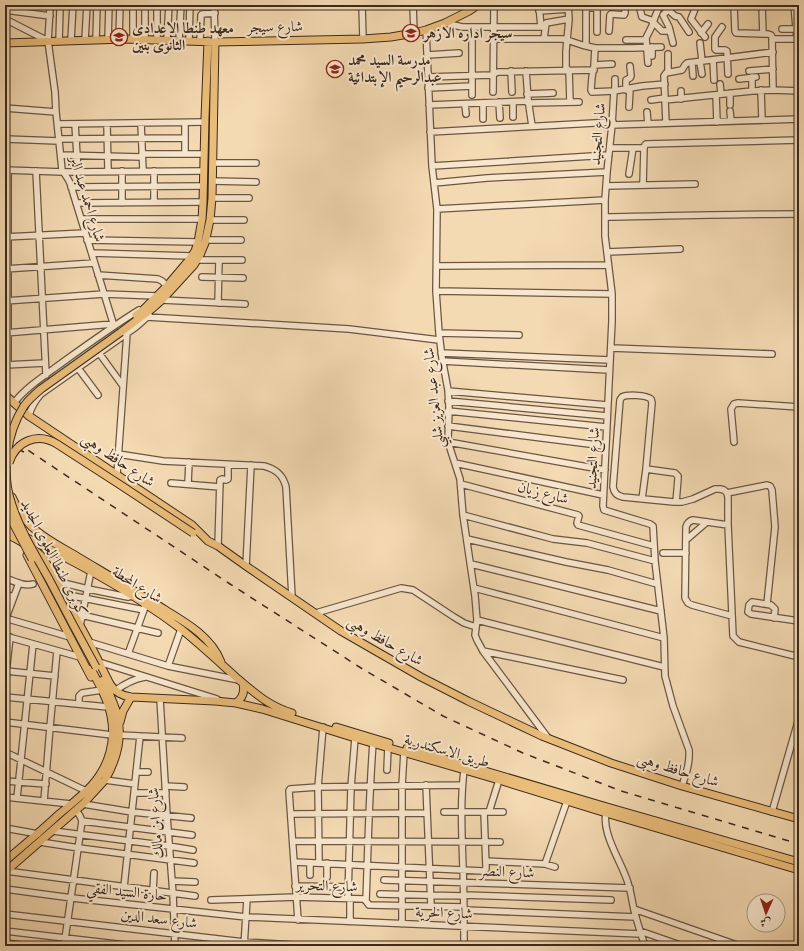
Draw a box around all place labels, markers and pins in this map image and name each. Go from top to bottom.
place label: معهد طنطا الاعدادى الثانوى بنين [132,19,234,55]
school or university icon: سيجر اداره الازهر [401,23,421,43]
place label: سيجر اداره الازهر [422,24,512,43]
school or university icon: معهد طنطا الاعدادى الثانوى بنين [109,27,129,47]
place label: مدرسة السيد محمد عبدالرحيم الإبتدائية [348,51,442,92]
school or university icon: مدرسة السيد محمد عبدالرحيم الإبتدائية [325,59,345,79]

